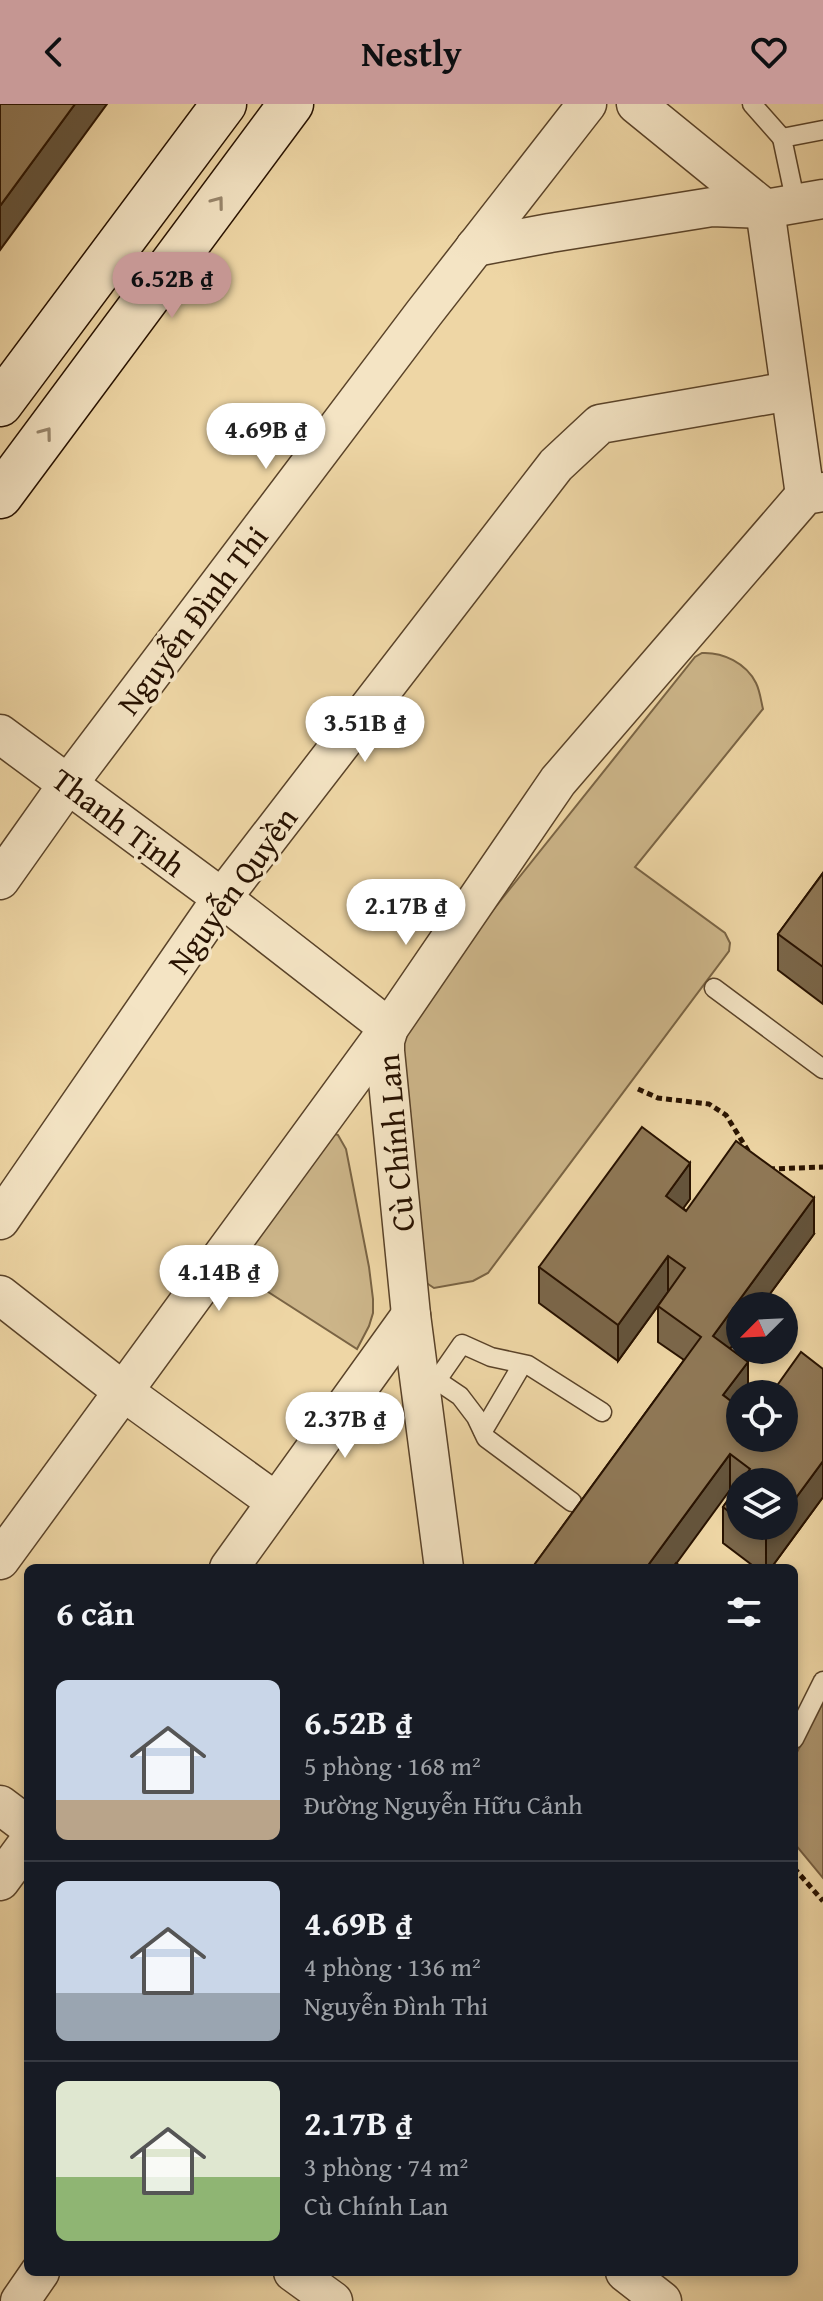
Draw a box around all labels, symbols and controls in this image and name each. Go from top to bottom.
text: Nestly [361,26,462,79]
icon: back [32,30,76,74]
icon: heart [747,30,791,74]
one-way arrow [208,196,223,210]
pin: 6.52B ₫ [98,252,246,320]
text: 6.52B ₫ [130,258,214,297]
pin: 4.69B ₫ [192,403,340,471]
text: 4.69B ₫ [224,409,308,448]
one-way arrow [37,427,51,442]
street label: Nguyễn Đình Thi [105,515,279,725]
pin: 3.51B ₫ [291,696,439,764]
text: 3.51B ₫ [323,702,407,741]
street label: Thanh Tịnh [42,756,196,888]
street label: Nguyễn Quyền [155,797,309,983]
pin: 2.17B ₫ [332,879,480,947]
text: 2.17B ₫ [364,885,448,924]
street label: Cù Chính Lan [364,1052,426,1234]
pin: 4.14B ₫ [145,1245,293,1313]
text: 4.14B ₫ [177,1251,261,1290]
north arrow [726,1292,798,1364]
map controls [726,1292,798,1540]
button: locate [726,1380,798,1452]
pin: 2.37B ₫ [271,1392,419,1460]
text: 2.37B ₫ [303,1398,387,1437]
button: layers [726,1468,798,1540]
text: 6 căn [56,1588,134,1637]
icon: filters [722,1590,766,1634]
text: 6.52B ₫ [304,1697,413,1746]
icon: home [120,1712,216,1808]
text: 5 phòng · 168 m² [304,1746,481,1785]
text: Đường Nguyễn Hữu Cảnh [304,1785,583,1824]
text: 4.69B ₫ [304,1898,413,1947]
icon: home [120,1913,216,2009]
text: 4 phòng · 136 m² [304,1947,481,1986]
text: Nguyễn Đình Thi [304,1986,488,2025]
text: 2.17B ₫ [304,2098,413,2147]
icon: home [120,2113,216,2209]
text: 3 phòng · 74 m² [304,2147,468,2186]
text: Cù Chính Lan [304,2186,448,2225]

